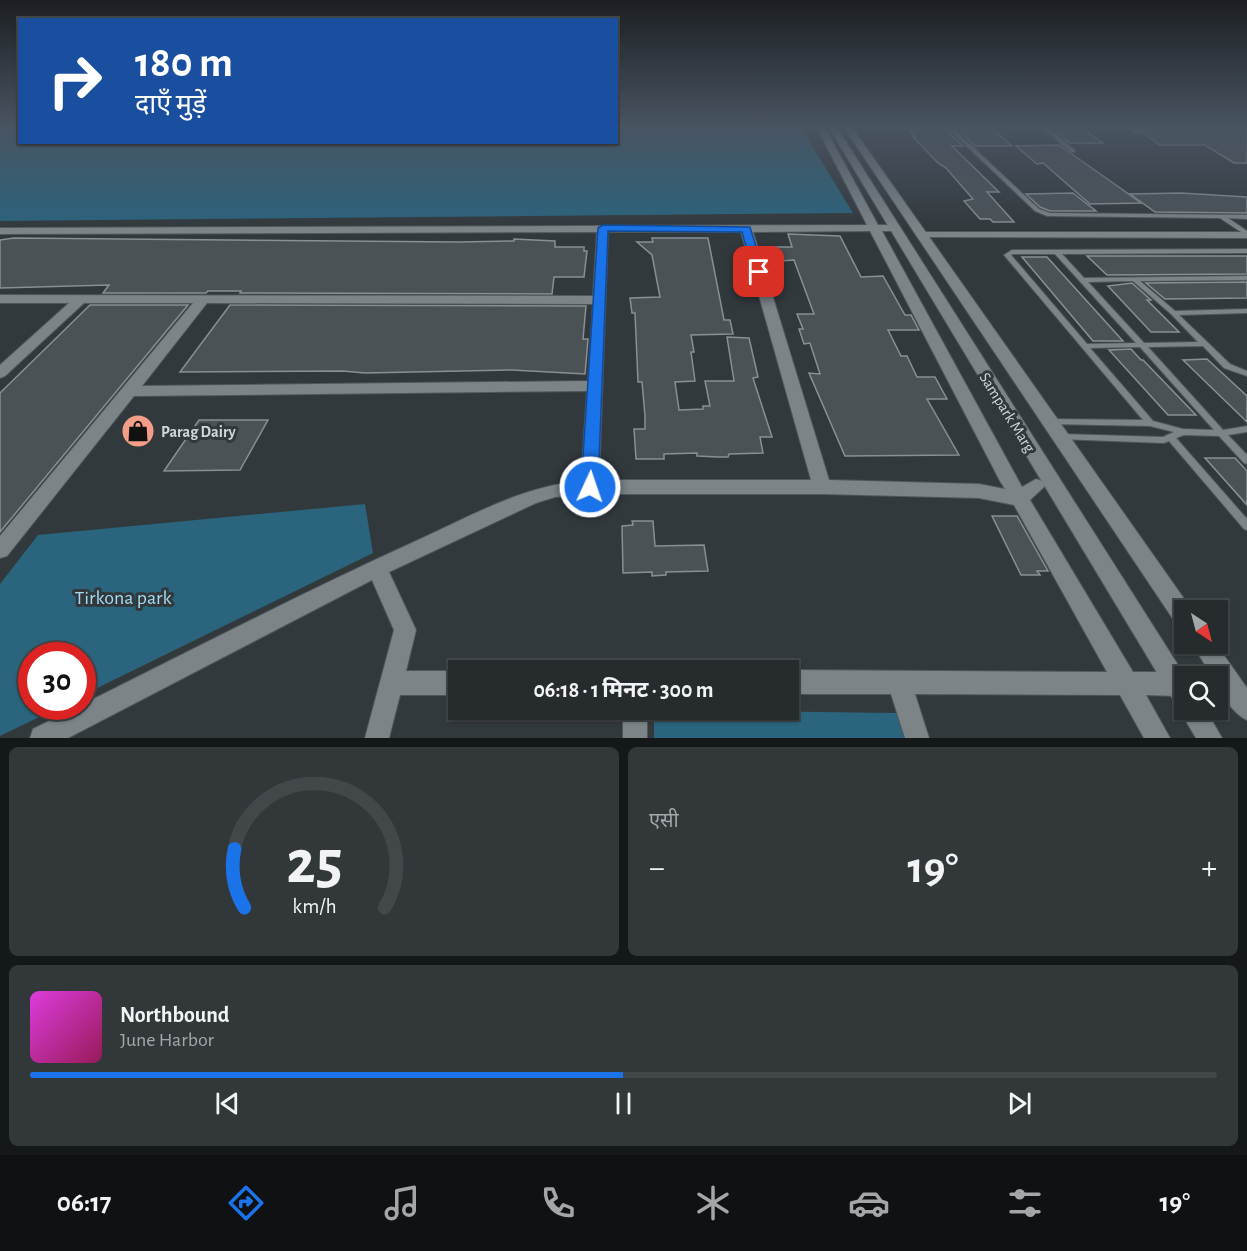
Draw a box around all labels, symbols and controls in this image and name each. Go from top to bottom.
icon: right [36,42,114,120]
text: 180 m [135,42,233,84]
text: दाएँ मुड़ें [135,91,206,118]
pin [733,246,784,297]
icon: arrive [742,255,775,288]
street label: Sampark Marg [976,370,1038,455]
shop icon: Parag Dairy [120,413,156,449]
place label: Parag Dairy [161,424,237,441]
position arrow [558,455,622,519]
park label: Tirkona park [74,588,172,608]
north arrow [1174,600,1228,654]
map controls [1174,600,1228,720]
speed limit sign: 30 [18,642,96,720]
button: search [1174,666,1228,720]
text: 06:18 · 1 मिनट · 300 m [533,679,714,701]
text: एसी [649,811,679,831]
text: 25 [286,832,342,894]
text: 19° [907,846,959,891]
text: − [649,852,665,885]
text: + [1201,852,1217,885]
text: km/h [292,897,336,918]
text: Northbound [120,1004,229,1026]
text: June Harbor [120,1030,214,1050]
icon: previous [211,1087,244,1120]
icon: pause [607,1087,640,1120]
icon: next [1003,1087,1036,1120]
icon: directions [225,1182,267,1224]
icon: music [381,1182,423,1224]
icon: phone [537,1182,579,1224]
icon: climate [692,1182,734,1224]
icon: car [848,1182,890,1224]
icon: filters [1004,1182,1046,1224]
text: 06:17 [57,1189,112,1216]
text: 19° [1159,1189,1190,1216]

